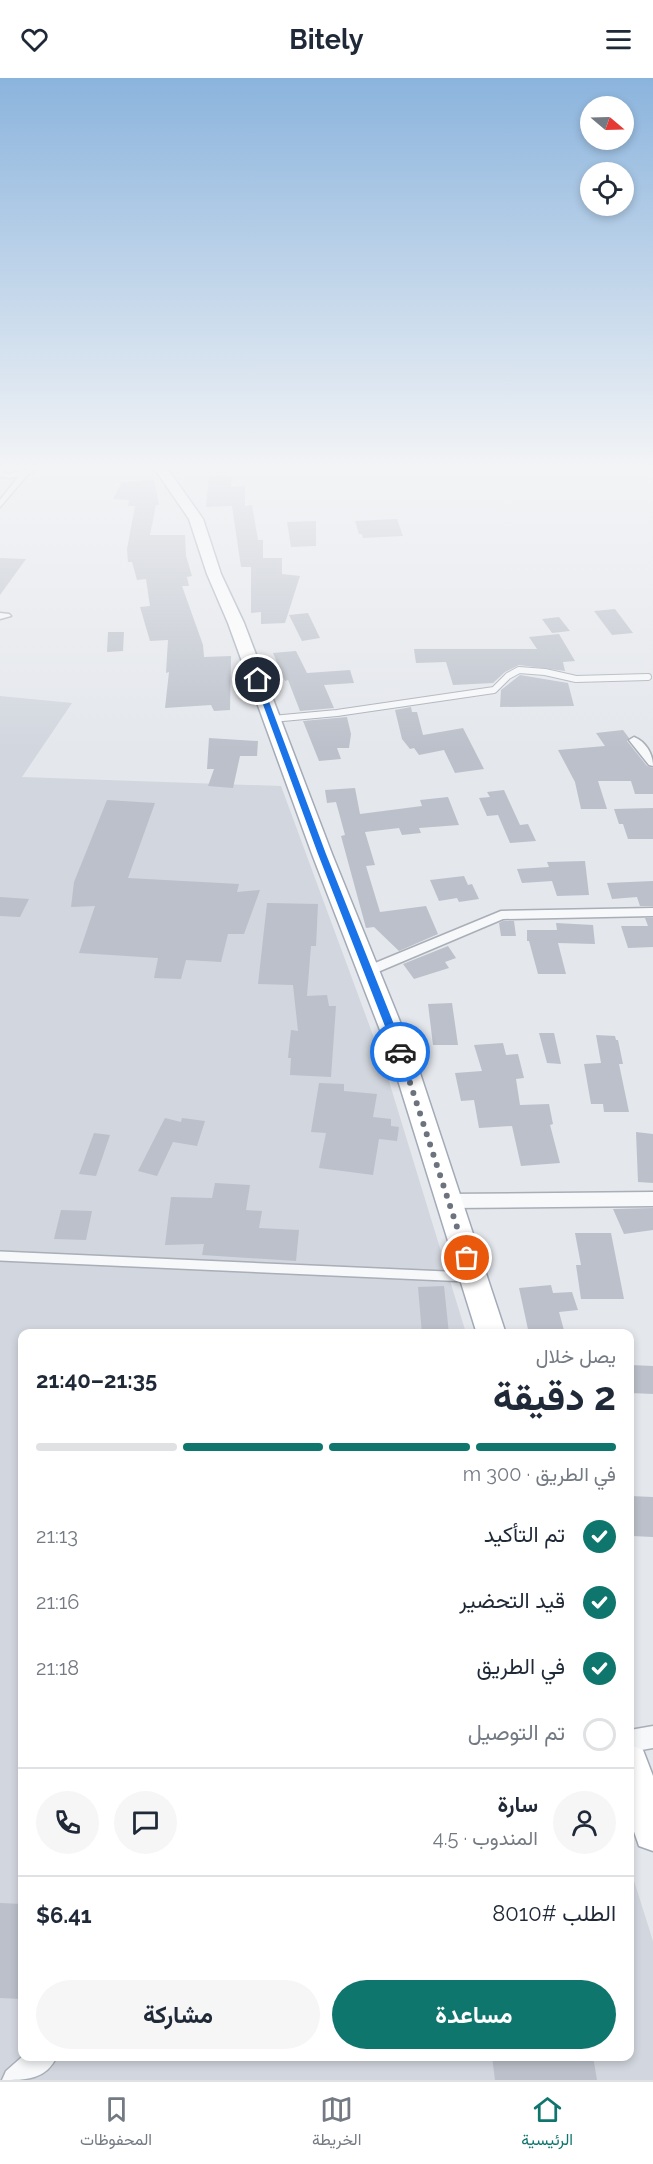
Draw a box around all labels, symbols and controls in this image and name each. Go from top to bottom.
icon: heart [18,23,51,56]
icon: menu [602,23,635,56]
text: Bitely [289,24,364,55]
north arrow [580,96,634,150]
map controls [580,96,634,216]
button: locate [580,162,634,216]
pin [232,654,283,705]
icon: home [241,663,274,696]
courier [370,1022,430,1082]
icon: car [384,1036,417,1069]
pin [441,1232,492,1283]
icon: bag [450,1241,483,1274]
text: يصل خلال [536,1344,616,1368]
text: 21:35–21:40 [36,1367,157,1393]
text: 2 دقيقة [493,1373,616,1419]
text: في الطريق · 300 m [463,1462,616,1486]
icon: check [583,1520,616,1553]
text: تم التأكيد [484,1521,565,1547]
text: 21:13 [36,1524,78,1548]
icon: check [583,1586,616,1619]
text: قيد التحضير [459,1587,565,1613]
text: 21:16 [36,1590,79,1614]
icon: check [583,1652,616,1685]
text: في الطريق [476,1653,565,1679]
text: 21:18 [36,1656,79,1680]
text: تم التوصيل [468,1719,565,1745]
button: phone [36,1791,99,1854]
button: chat [114,1791,177,1854]
text: سارة [497,1791,538,1817]
button: person [553,1791,616,1854]
text: المندوب · 4.5 [433,1826,538,1850]
text: الطلب #8010 [492,1900,616,1926]
text: $6.41 [36,1902,92,1928]
button: مشاركة [36,1980,320,2049]
button: مساعدة [332,1980,616,2049]
tab: المحفوظات [80,2093,152,2154]
tab: الخريطة [312,2093,361,2154]
tab: الرئيسية [521,2093,573,2154]

